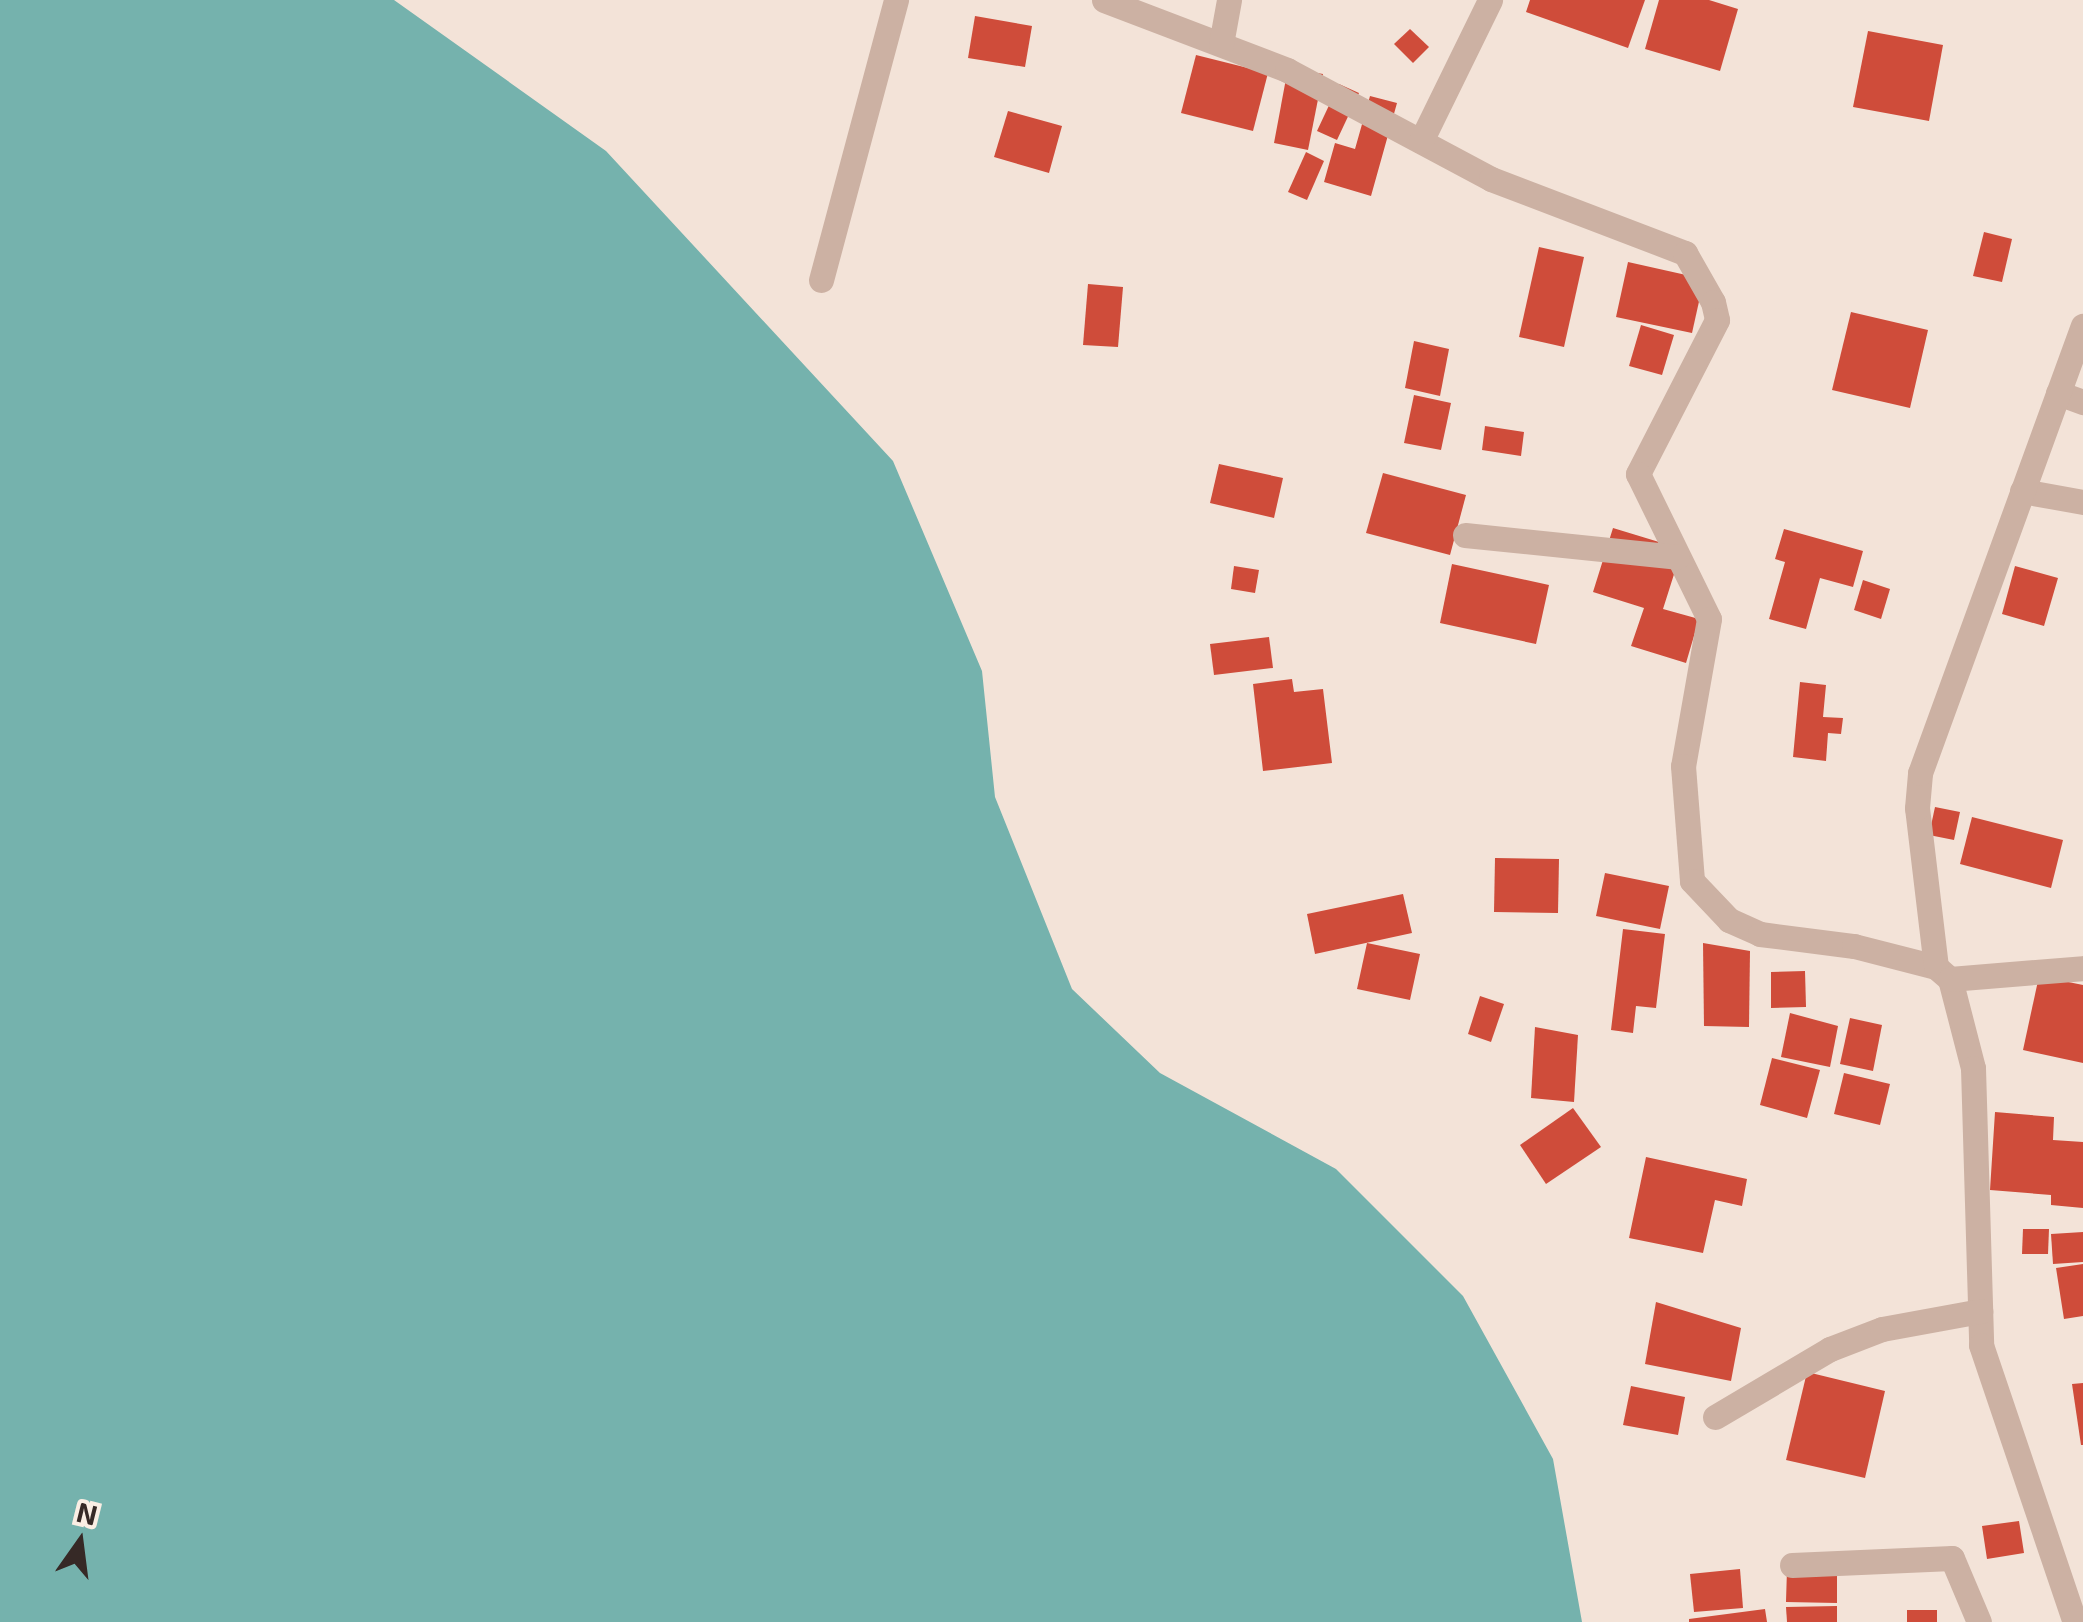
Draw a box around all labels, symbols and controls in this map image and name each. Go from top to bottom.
north arrow [30,1492,130,1592]
text: N [73,1494,101,1532]

